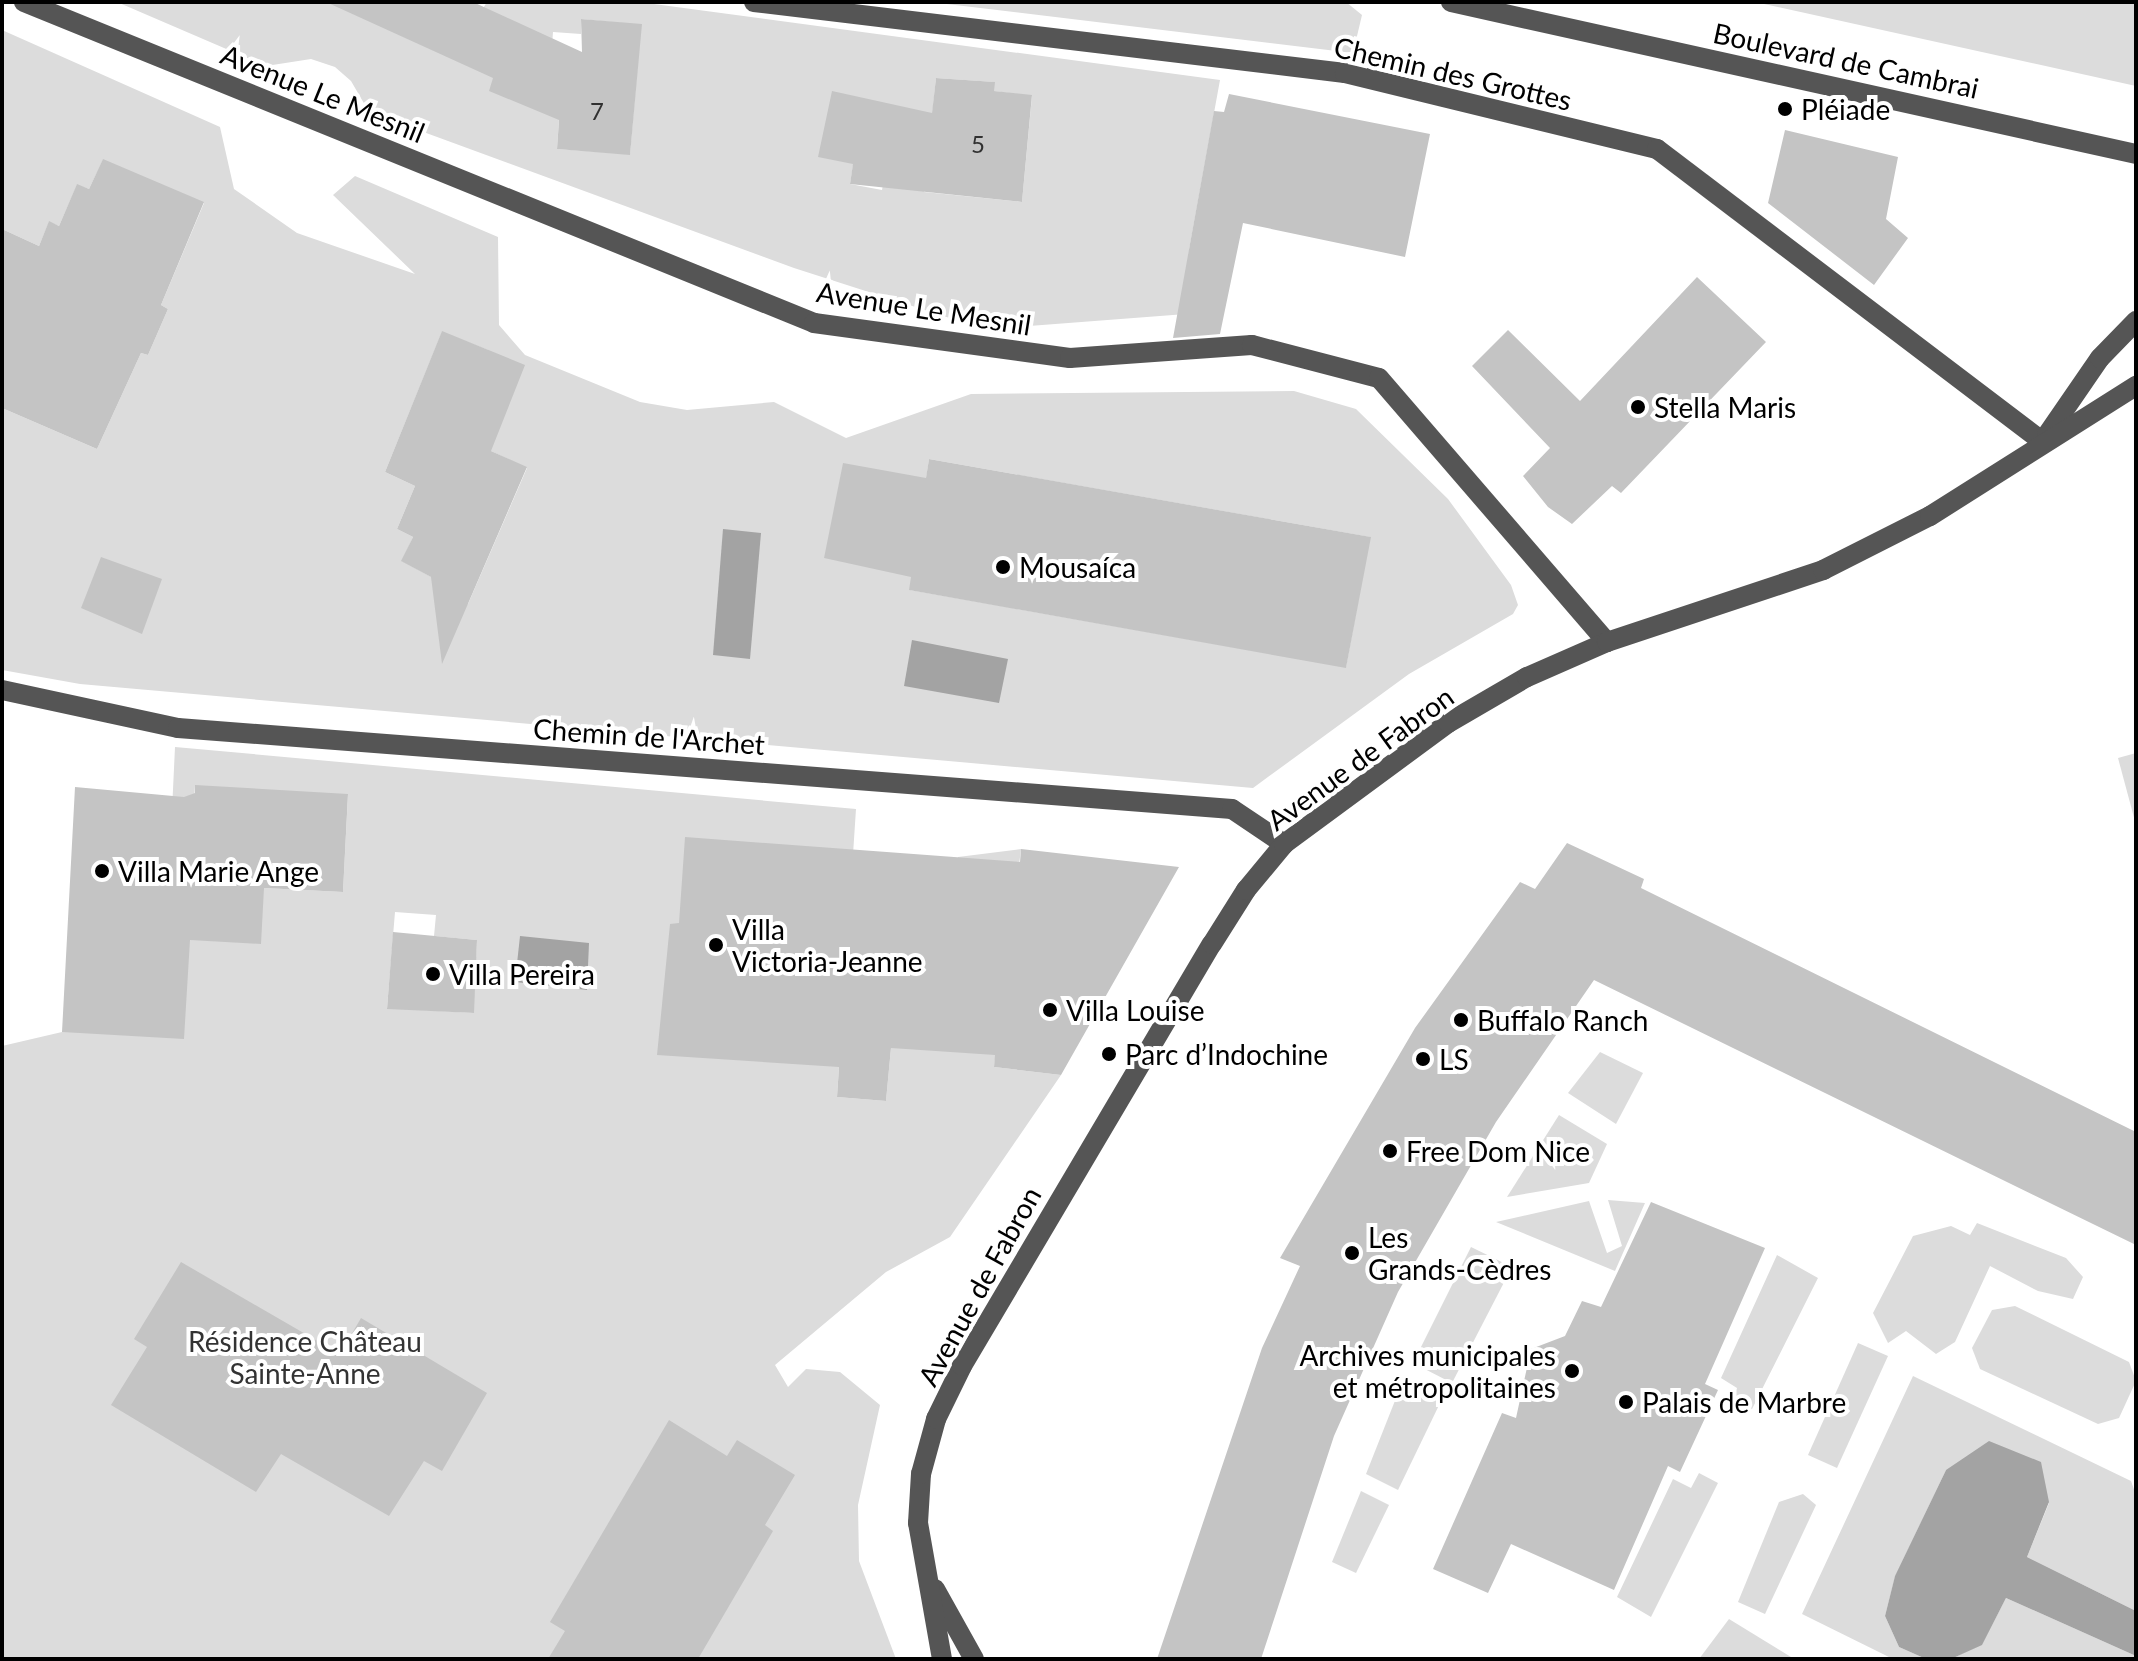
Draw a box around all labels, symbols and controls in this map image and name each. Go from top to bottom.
street label: Boulevard de Cambrai [1710,15,1982,105]
street label: Chemin des Grottes [1331,29,1575,117]
street label: Avenue Le Mesnil [216,37,430,149]
place label: Pléiade [1801,92,1890,126]
house number: 7 [590,97,604,125]
marker: Pléiade [1776,100,1794,118]
house number: 5 [971,130,985,158]
street label: Avenue Le Mesnil [814,274,1034,342]
place label: Stella Maris [1654,390,1796,424]
marker: Stella Maris [1629,398,1647,416]
place label: Mousaíca [1019,550,1136,584]
marker: Mousaíca [994,558,1012,576]
street label: Avenue de Fabron [1260,679,1460,837]
street label: Chemin de l'Archet [532,711,766,761]
place label: Villa Marie Ange [118,854,320,888]
marker: Villa Marie Ange [93,862,111,880]
place label: Villa Victoria-Jeanne [732,912,923,978]
marker: Villa Victoria-Jeanne [707,936,725,954]
place label: Villa Pereira [449,957,595,991]
marker: Villa Pereira [424,965,442,983]
place label: Villa Louise [1066,993,1204,1027]
marker: Villa Louise [1041,1001,1059,1019]
place label: Buffalo Ranch [1477,1003,1648,1037]
marker: Buffalo Ranch [1452,1011,1470,1029]
place label: Parc d’Indochine [1125,1037,1328,1071]
place label: LS [1439,1042,1469,1076]
marker: Parc d’Indochine [1100,1045,1118,1063]
marker: LS [1414,1050,1432,1068]
place label: Free Dom Nice [1406,1134,1590,1168]
marker: Free Dom Nice [1381,1142,1399,1160]
street label: Avenue de Fabron [910,1181,1048,1391]
place label: Les Grands-Cèdres [1368,1220,1551,1286]
marker: Les Grands-Cèdres [1343,1244,1361,1262]
park label: Résidence Château Sainte-Anne [188,1324,422,1390]
place label: Archives municipales et métropolitaines [1299,1338,1556,1404]
marker: Archives municipales et métropolitaines [1563,1362,1581,1380]
place label: Palais de Marbre [1642,1385,1846,1419]
marker: Palais de Marbre [1617,1393,1635,1411]

